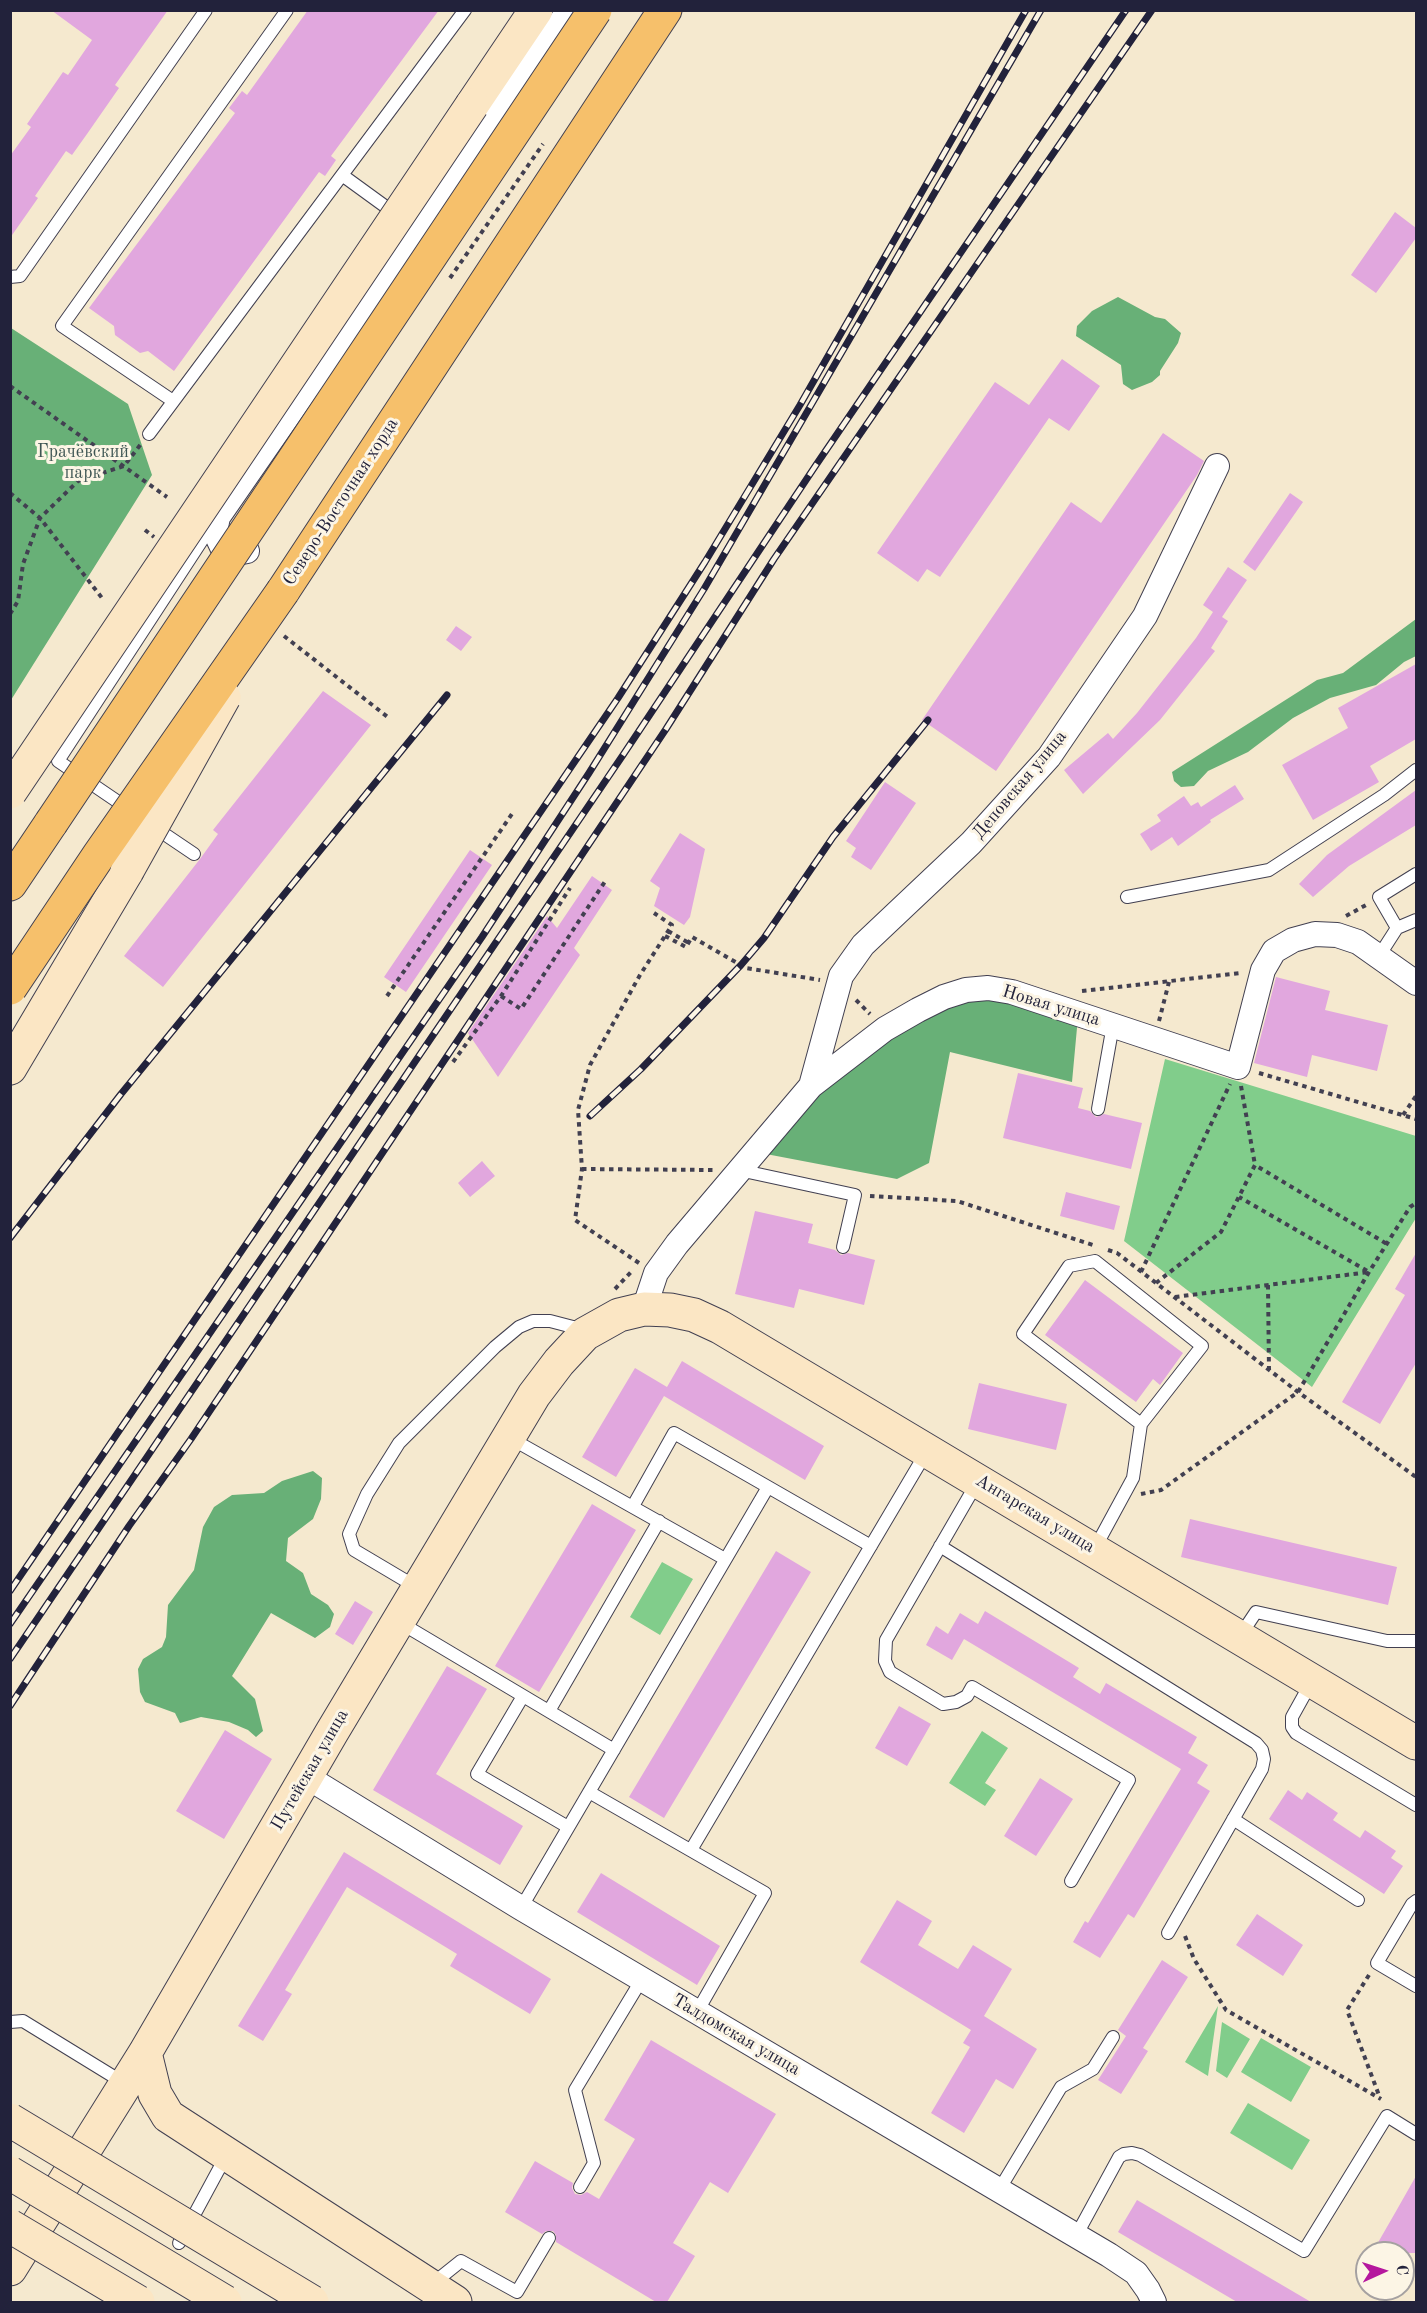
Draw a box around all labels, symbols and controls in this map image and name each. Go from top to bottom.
street label: Северо-Восточная хорда [279,414,403,590]
park label: Грачёвский парк [37,441,129,484]
street label: Деповская улица [968,726,1072,844]
street label: Новая улица [1000,981,1102,1031]
street label: Ангарская улица [971,1470,1099,1558]
street label: Путейская улица [267,1706,353,1834]
street label: Талдомская улица [668,1990,804,2080]
north arrow [1355,2241,1415,2301]
text: С [1393,2264,1409,2276]

